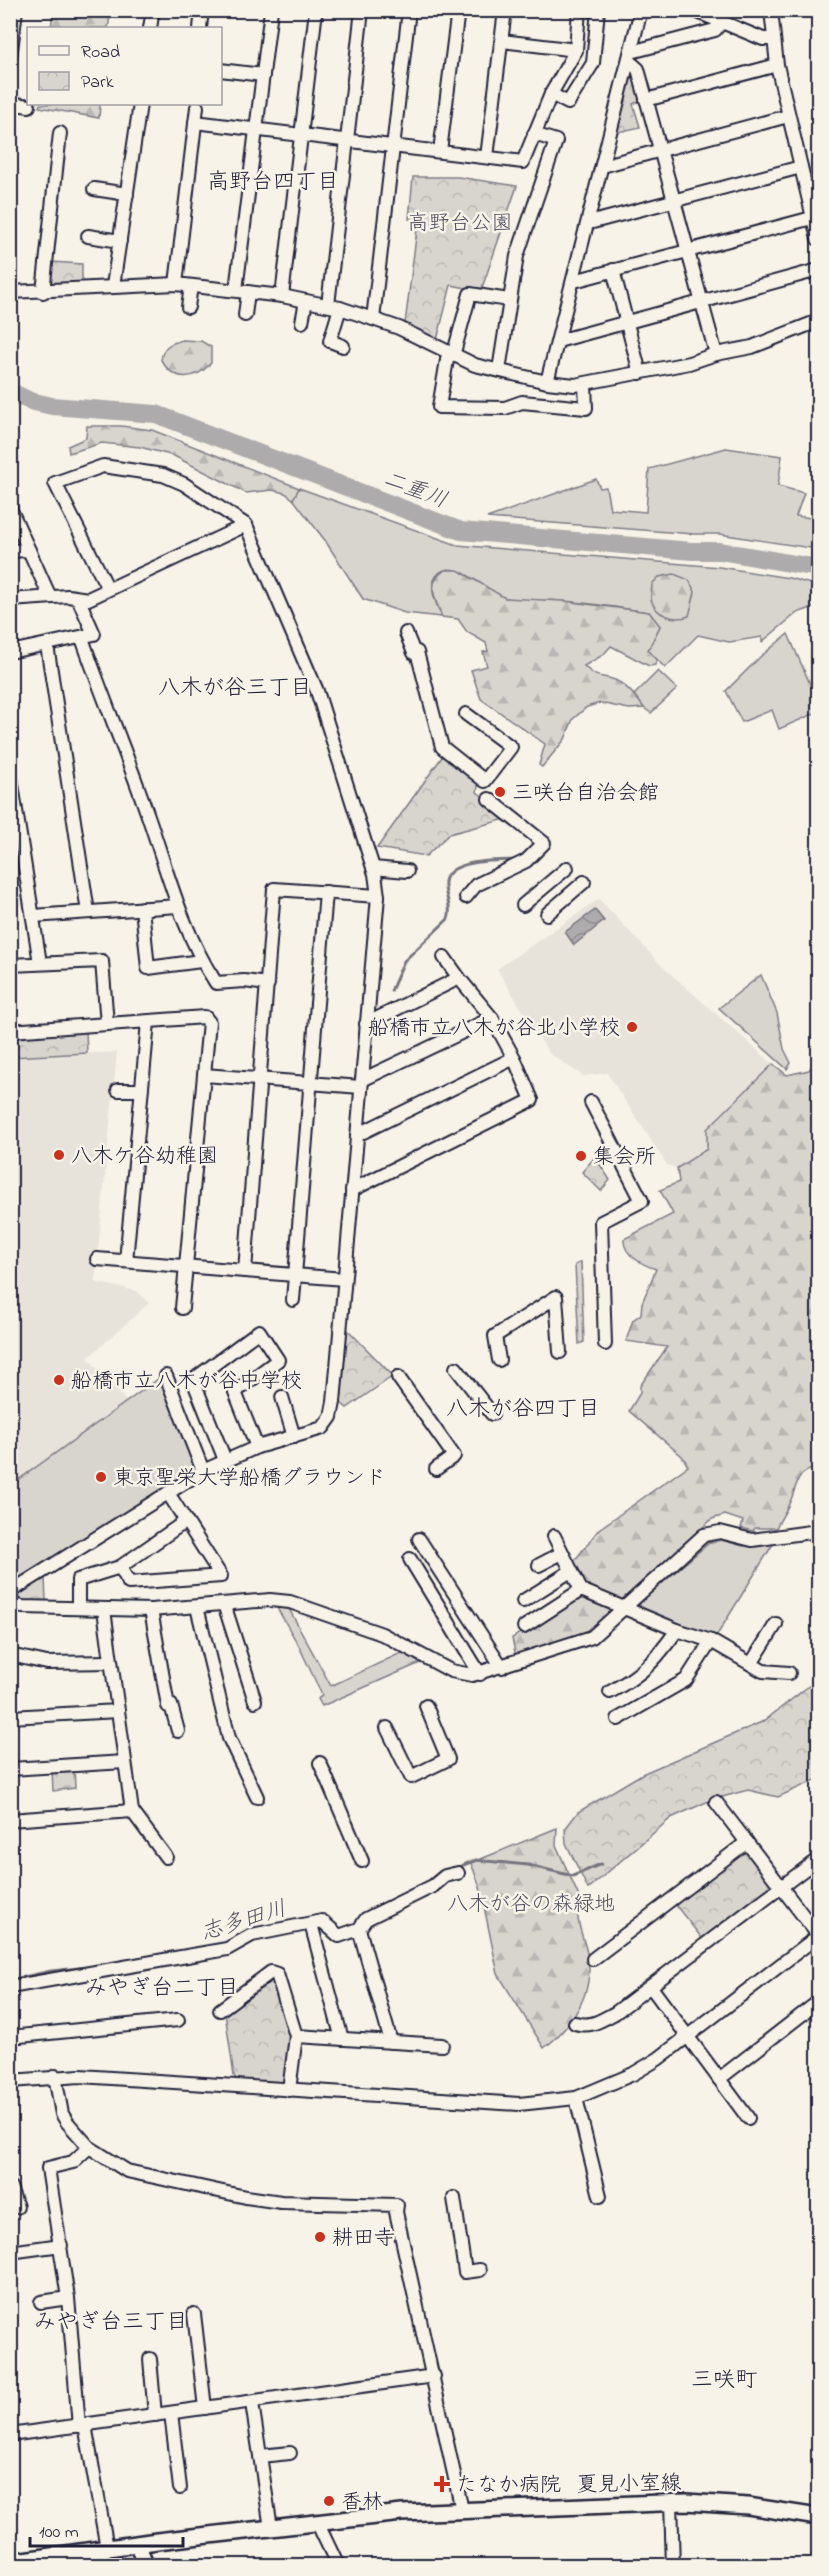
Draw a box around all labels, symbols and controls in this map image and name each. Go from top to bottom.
legend [27,27,222,105]
text: Road [81,40,120,66]
text: Park [81,70,114,96]
district label: 高野台四丁目 [207,167,339,199]
park label: 高野台公園 [408,209,513,239]
water label: 二重川 [378,464,451,518]
district label: 八木が谷三丁目 [158,673,312,705]
place label: 三咲台自治会館 [512,779,659,809]
marker: 三咲台自治会館 [493,785,507,799]
place label: 船橋市立八木が谷北小学校 [368,1014,620,1044]
marker: 船橋市立八木が谷北小学校 [625,1020,639,1034]
place label: 八木ケ谷幼稚園 [71,1142,218,1172]
place label: 集会所 [593,1143,656,1173]
marker: 八木ケ谷幼稚園 [52,1148,66,1162]
marker: 集会所 [574,1149,588,1163]
place label: 船橋市立八木が谷中学校 [71,1367,302,1397]
marker: 船橋市立八木が谷中学校 [52,1373,66,1387]
district label: 八木が谷四丁目 [446,1394,600,1426]
place label: 東京聖栄大学船橋グラウンド [113,1464,386,1494]
marker: 東京聖栄大学船橋グラウンド [94,1470,108,1484]
park label: 八木が谷の森緑地 [447,1890,615,1920]
water label: 志多田川 [197,1894,291,1950]
district label: みやぎ台二丁目 [85,1973,239,2005]
place label: 耕田寺 [332,2224,395,2254]
marker: 耕田寺 [313,2230,327,2244]
district label: みやぎ台三丁目 [34,2307,188,2339]
district label: 三咲町 [691,2365,757,2397]
street label: 夏見小室線 [576,2469,682,2501]
place label: たなか病院 [456,2471,561,2501]
marker: たなか病院 [433,2475,451,2493]
place label: 香林 [341,2488,383,2518]
marker: 香林 [322,2494,336,2508]
scale bar [30,2510,183,2548]
text: 100 m [39,2520,79,2546]

